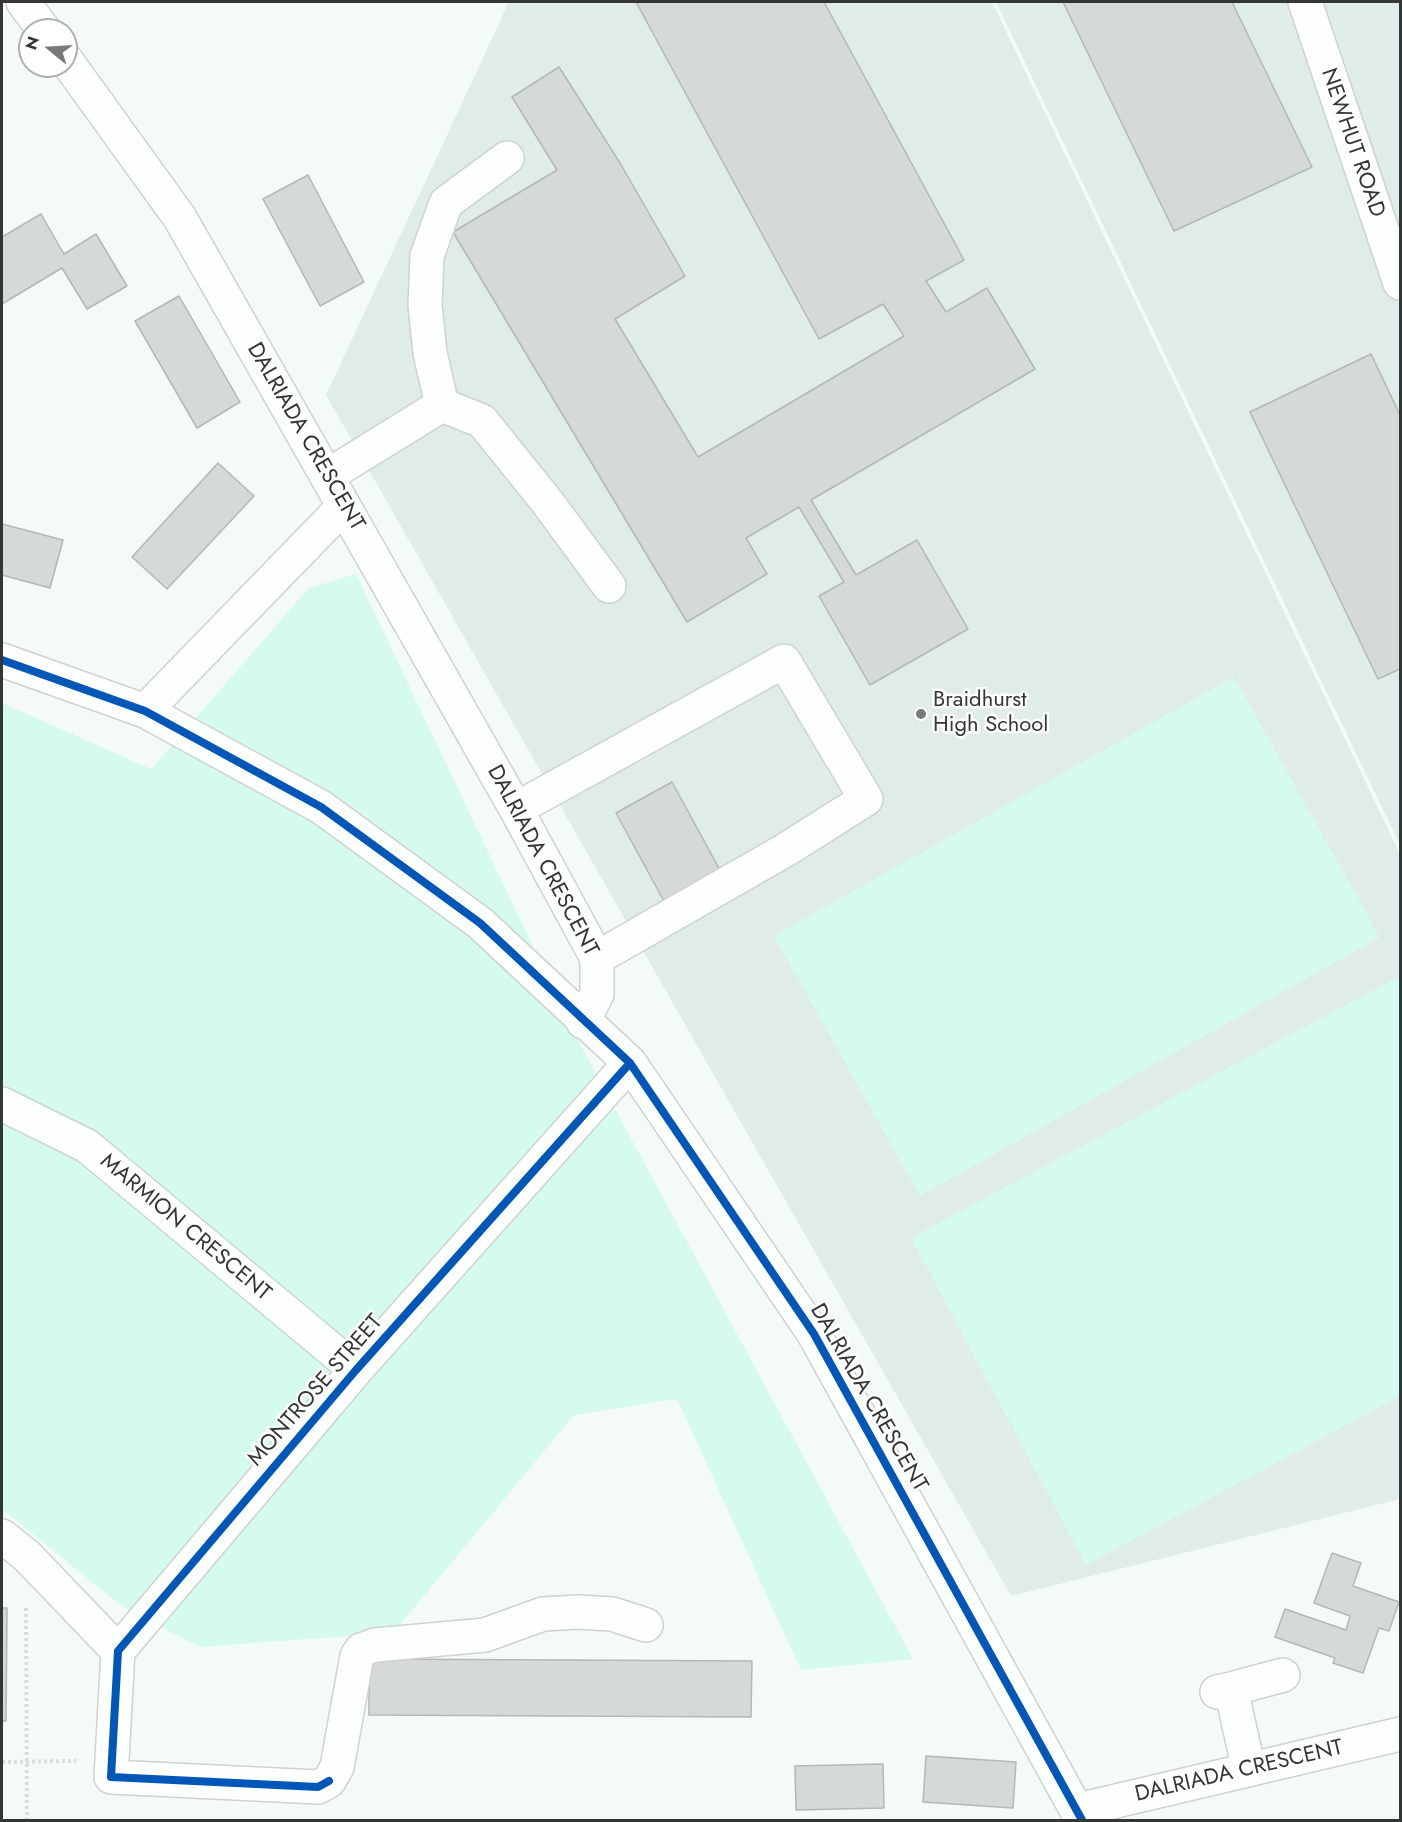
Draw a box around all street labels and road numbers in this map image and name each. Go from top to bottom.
street label: NEWHUT ROAD [1314,65,1390,221]
street label: DALRIADA CRESCENT [240,338,370,536]
street label: DALRIADA CRESCENT [480,761,604,961]
street label: MARMION CRESCENT [94,1149,276,1307]
street label: DALRIADA CRESCENT [803,1299,933,1497]
street label: MONTROSE STREET [243,1310,389,1472]
street label: DALRIADA CRESCENT [1133,1735,1345,1809]

